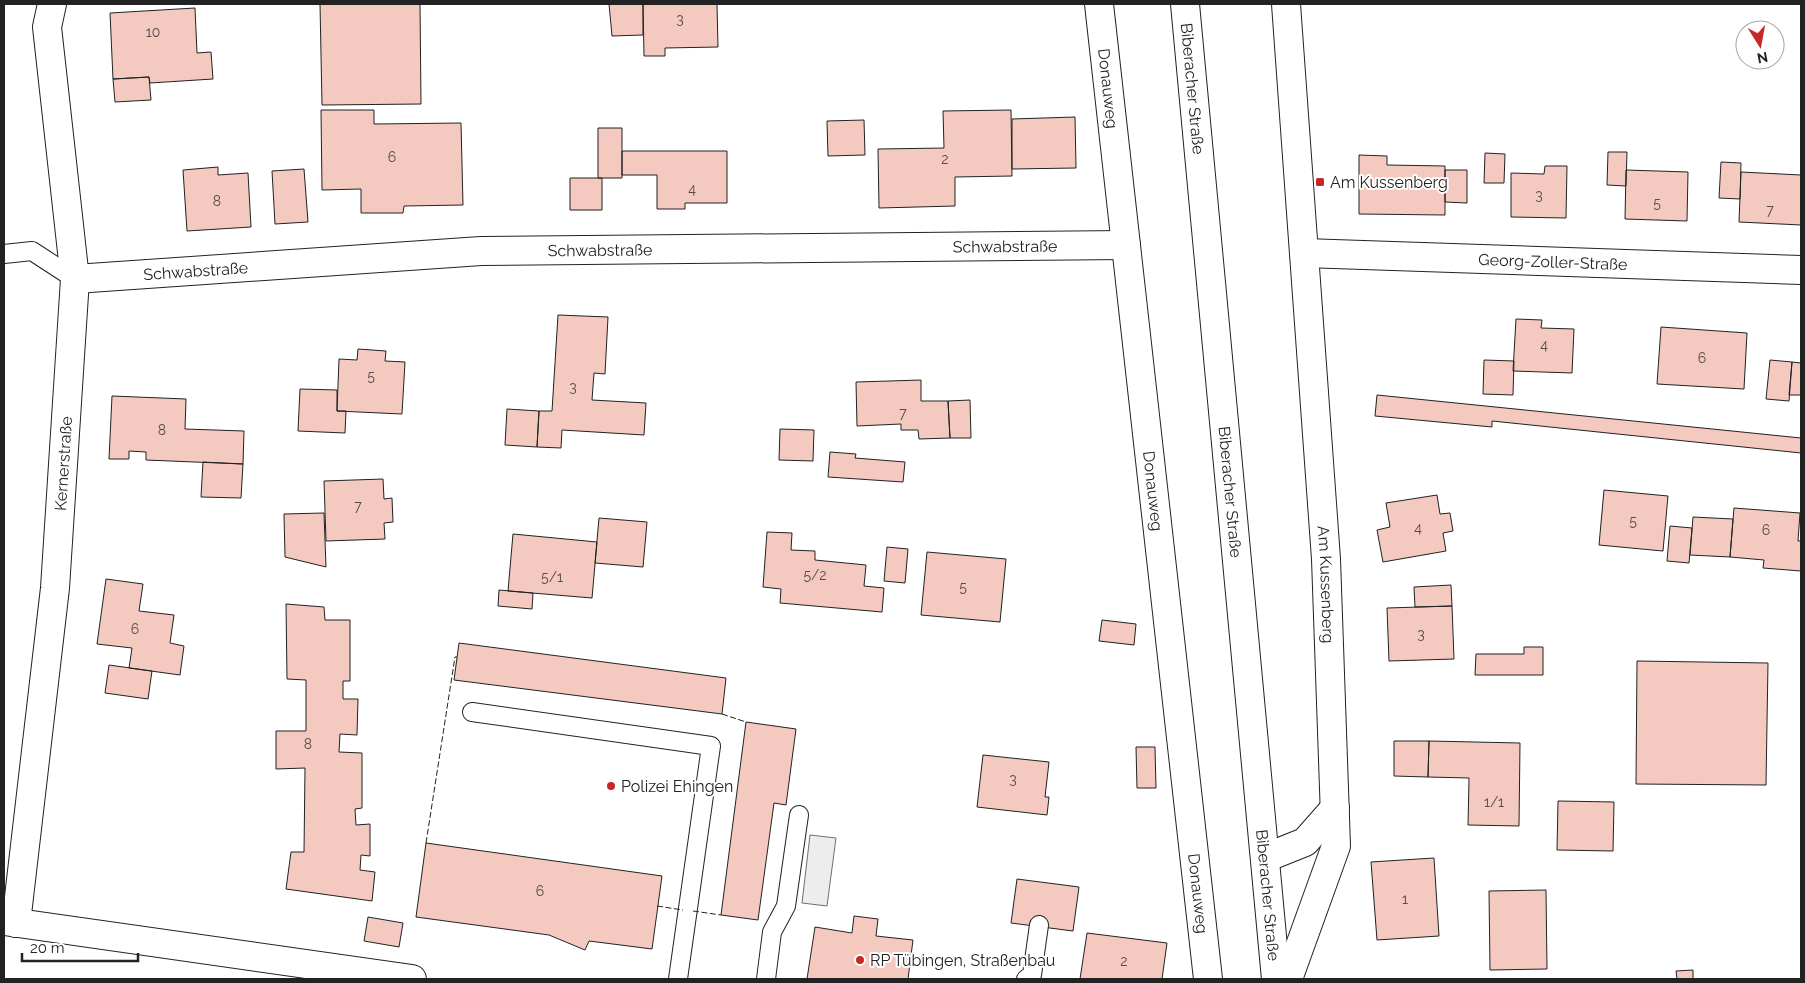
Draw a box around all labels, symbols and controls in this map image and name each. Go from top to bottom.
house number: 3 [676,11,684,27]
north arrow [1735,20,1785,70]
street label: Biberacher Straße [1177,22,1208,155]
house number: 10 [146,24,160,40]
street label: Donauweg [1094,47,1122,130]
text: N [1756,49,1769,67]
house number: 6 [388,149,396,165]
house number: 2 [941,151,949,167]
place label: Am Kussenberg [1330,173,1448,192]
marker: Am Kussenberg [1314,176,1326,188]
house number: 4 [688,181,696,197]
house number: 3 [1535,187,1543,203]
house number: 8 [213,193,221,209]
house number: 5 [1653,195,1661,211]
house number: 7 [1766,202,1774,218]
street label: Schwabstraße [953,237,1057,257]
street label: Schwabstraße [548,240,652,260]
street label: Georg-Zoller-Straße [1478,250,1628,274]
street label: Schwabstraße [143,258,249,284]
house number: 4 [1540,337,1548,353]
house number: 6 [1698,350,1706,366]
house number: 5 [367,368,375,384]
house number: 3 [569,379,577,395]
house number: 7 [899,405,907,421]
street label: Kernerstraße [51,416,76,511]
house number: 8 [158,422,166,438]
street label: Biberacher Straße [1214,425,1246,559]
street label: Donauweg [1139,450,1167,532]
house number: 7 [354,498,362,514]
house number: 5 [1629,513,1637,529]
house number: 4 [1414,520,1422,536]
house number: 6 [1762,522,1770,538]
street label: Am Kussenberg [1314,525,1338,644]
house number: 5/2 [803,567,827,583]
house number: 5/1 [541,569,563,585]
house number: 5 [959,579,967,595]
house number: 6 [131,621,139,637]
house number: 3 [1417,626,1425,642]
house number: 8 [304,736,312,752]
house number: 3 [1009,771,1017,787]
place label: Polizei Ehingen [621,777,733,796]
marker: Polizei Ehingen [605,780,617,792]
house number: 1/1 [1484,794,1504,810]
street label: Biberacher Straße [1252,828,1283,962]
street label: Donauweg [1184,852,1212,935]
house number: 6 [536,883,544,899]
house number: 1 [1402,891,1408,907]
scale bar [22,930,139,962]
text: 20 m [30,939,65,957]
place label: RP Tübingen, Straßenbau [870,951,1055,970]
house number: 2 [1120,953,1128,969]
marker: RP Tübingen, Straßenbau [854,954,866,966]

